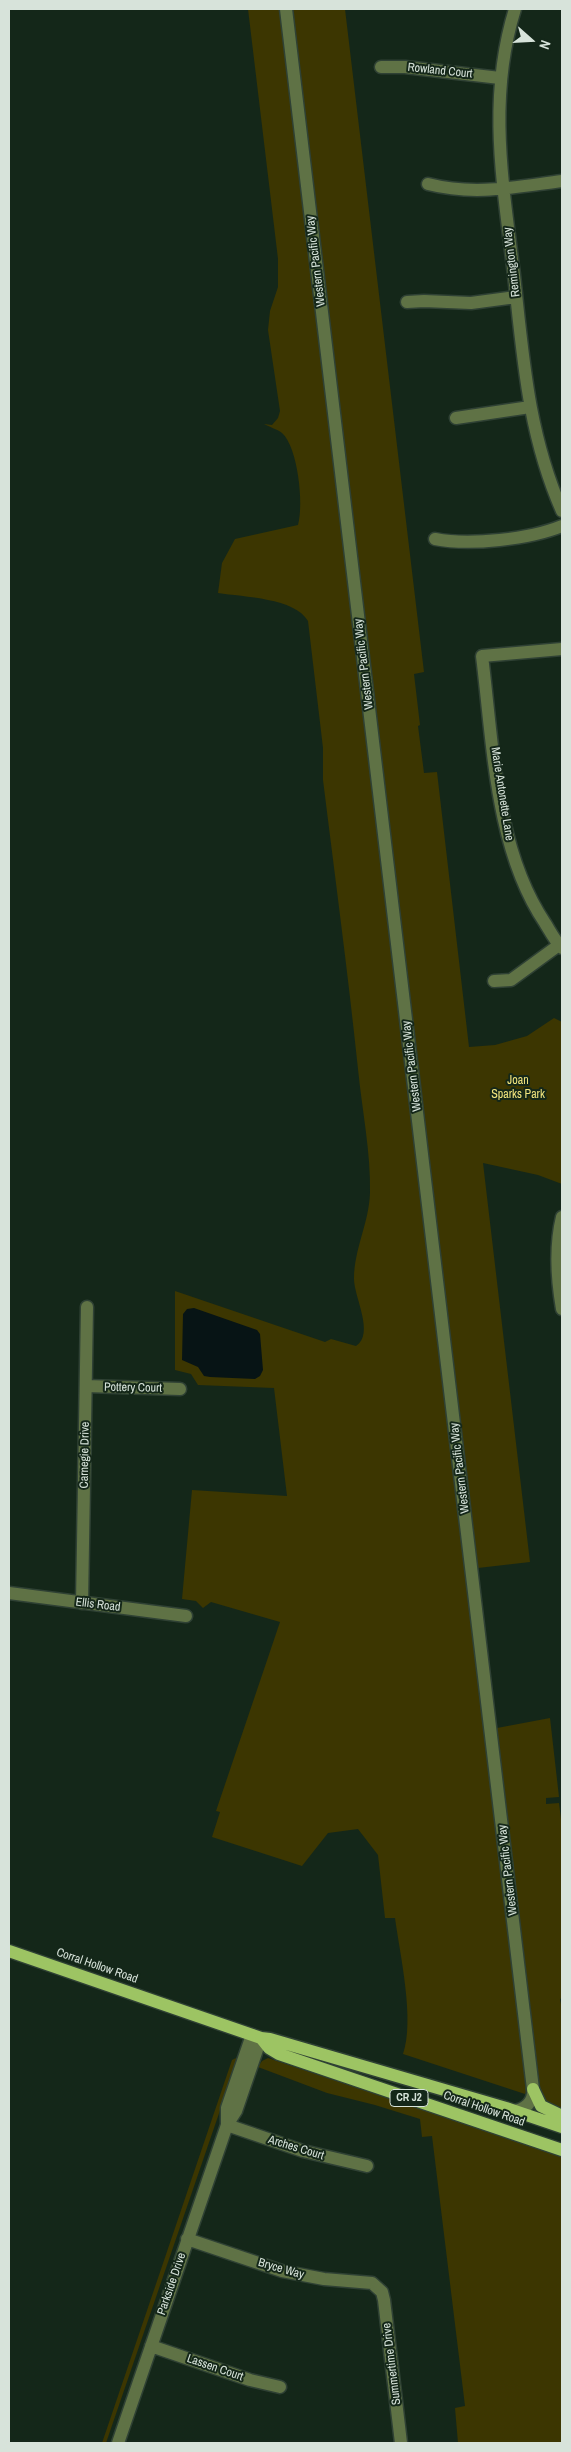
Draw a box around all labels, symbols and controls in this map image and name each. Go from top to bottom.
north arrow [506,15,556,65]
text: N [535,38,555,52]
street label: Rowland Court [407,60,473,82]
street label: Western Pacific Way [303,215,329,307]
street label: Remington Way [501,226,523,298]
street label: Western Pacific Way [351,618,377,710]
street label: Marie Antonette Lane [487,746,517,842]
street label: Western Pacific Way [399,1020,425,1112]
park label: Joan Sparks Park [491,1074,545,1102]
street label: Pottery Court [104,1380,162,1396]
street label: Carnegie Drive [77,1422,93,1488]
street label: Western Pacific Way [447,1422,473,1514]
street label: Ellis Road [75,1595,121,1615]
street label: Western Pacific Way [495,1824,521,1916]
street label: Corral Hollow Road [54,1945,140,1987]
street label: Corral Hollow Road [441,2088,527,2130]
road number: CR J2 [390,2090,428,2106]
street label: Arches Court [266,2133,326,2163]
street label: Parkside Drive [155,2251,189,2317]
street label: Bryce Way [256,2256,306,2282]
street label: Summertime Drive [380,2322,404,2406]
street label: Lassen Court [185,2352,245,2384]

